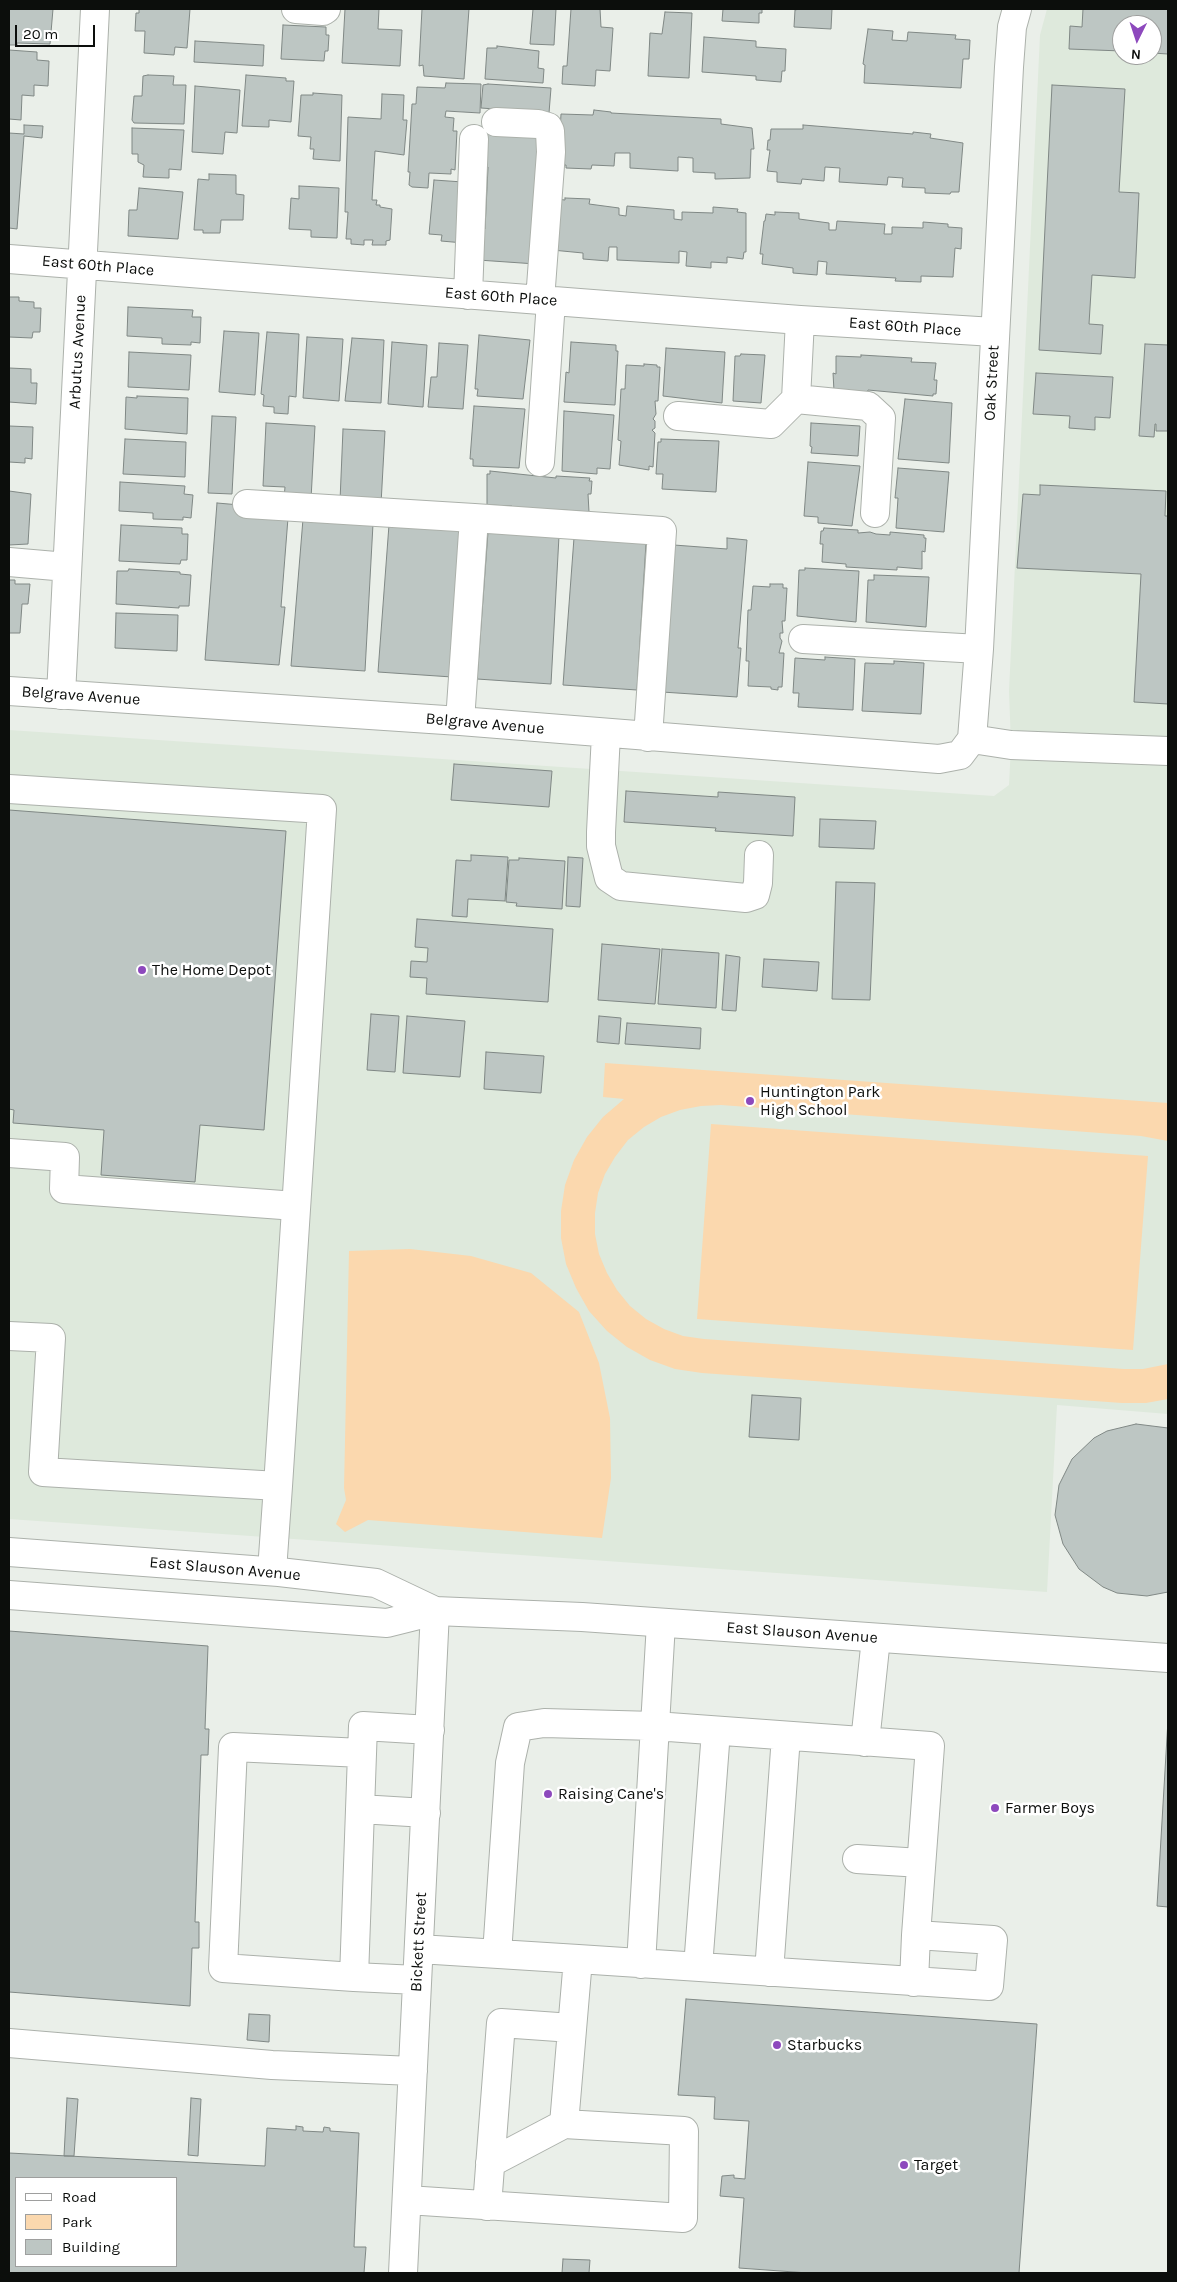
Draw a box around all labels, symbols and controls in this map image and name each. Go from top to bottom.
scale bar [18,15,98,47]
north arrow [1112,15,1162,65]
text: 20 m [23,25,58,43]
text: N [1130,46,1142,63]
street label: East 60th Place [41,252,155,280]
street label: East 60th Place [444,283,558,311]
street label: Arbutus Avenue [65,294,91,410]
street label: East 60th Place [848,313,962,341]
street label: Oak Street [980,345,1004,421]
street label: Belgrave Avenue [21,682,141,710]
street label: Belgrave Avenue [425,709,545,739]
place label: The Home Depot [152,960,271,980]
marker: The Home Depot [136,964,148,976]
place label: Huntington Park High School [760,1082,880,1120]
marker: Huntington Park High School [744,1095,756,1107]
street label: East Slauson Avenue [148,1553,302,1585]
street label: East Slauson Avenue [726,1618,878,1648]
place label: Raising Cane's [558,1784,664,1804]
marker: Raising Cane's [542,1788,554,1800]
place label: Farmer Boys [1005,1798,1095,1818]
marker: Farmer Boys [989,1802,1001,1814]
street label: Bickett Street [407,1892,431,1992]
place label: Starbucks [787,2035,862,2055]
marker: Starbucks [771,2039,783,2051]
place label: Target [914,2155,958,2175]
marker: Target [898,2159,910,2171]
legend [15,2177,178,2267]
text: Road [62,2188,97,2206]
text: Park [62,2213,92,2231]
text: Building [62,2238,120,2256]

